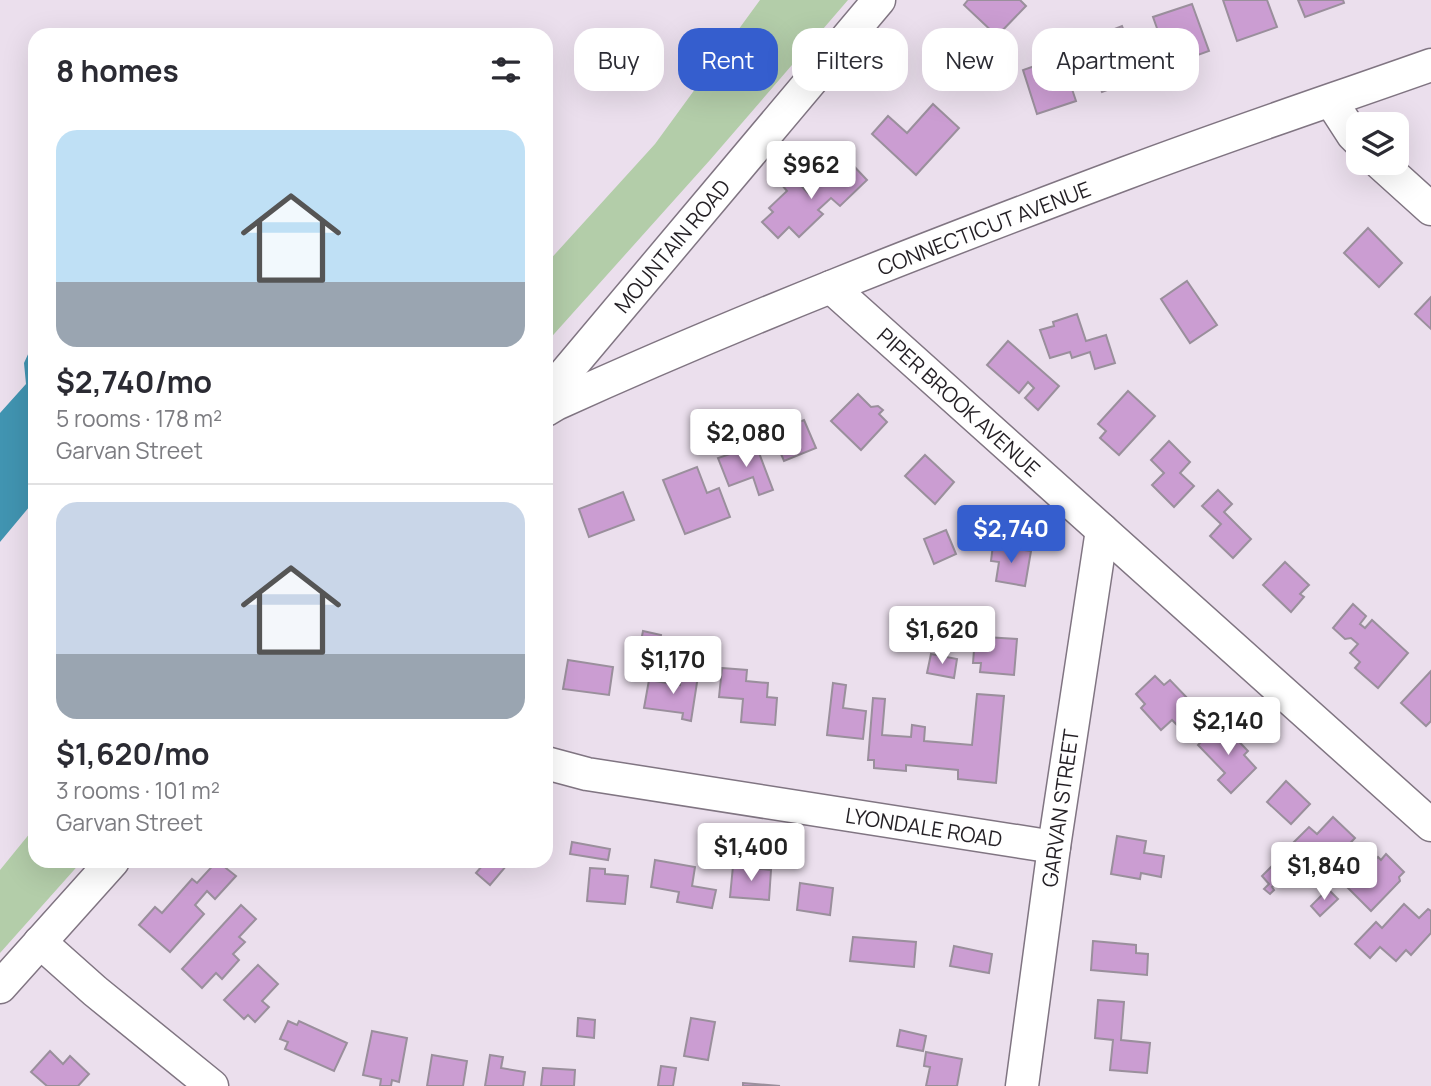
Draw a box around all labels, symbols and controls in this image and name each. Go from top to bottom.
chip: Buy [574,28,664,91]
chip: Rent [678,28,778,91]
chip: Filters [792,28,908,91]
chip: New [922,28,1018,91]
chip: Apartment [1032,28,1199,91]
text: 8 homes [56,50,179,91]
icon: filters [487,51,525,89]
map controls [1346,112,1409,175]
button: layers [1346,112,1409,175]
pin: $962 [770,142,852,201]
text: $962 [783,148,839,180]
street label: MOUNTAIN ROAD [608,173,736,319]
street label: CONNECTICUT AVENUE [873,174,1095,282]
icon: home [228,175,354,301]
street label: PIPER BROOK AVENUE [872,321,1046,483]
text: $2,740/mo [56,361,212,402]
text: 5 rooms · 178 m² [56,402,222,434]
pin: $2,080 [689,410,803,469]
text: $2,080 [706,416,786,448]
text: Garvan Street [56,434,203,466]
pin: $2,740 [954,505,1068,565]
text: $2,740 [973,512,1049,544]
icon: home [228,547,354,673]
pin: $1,620 [885,606,999,666]
text: $1,620 [905,613,979,645]
pin: $1,170 [616,636,730,696]
text: $1,170 [640,643,706,675]
pin: $2,140 [1171,698,1285,757]
text: $2,140 [1192,704,1264,736]
street label: GARVAN STREET [1035,727,1085,889]
text: $1,620/mo [56,733,210,774]
text: 3 rooms · 101 m² [56,774,220,806]
street label: LYONDALE ROAD [844,801,1004,853]
text: Garvan Street [56,806,203,838]
pin: $1,400 [694,824,808,883]
text: $1,400 [714,830,788,862]
pin: $1,840 [1267,842,1381,902]
text: $1,840 [1287,849,1361,881]

